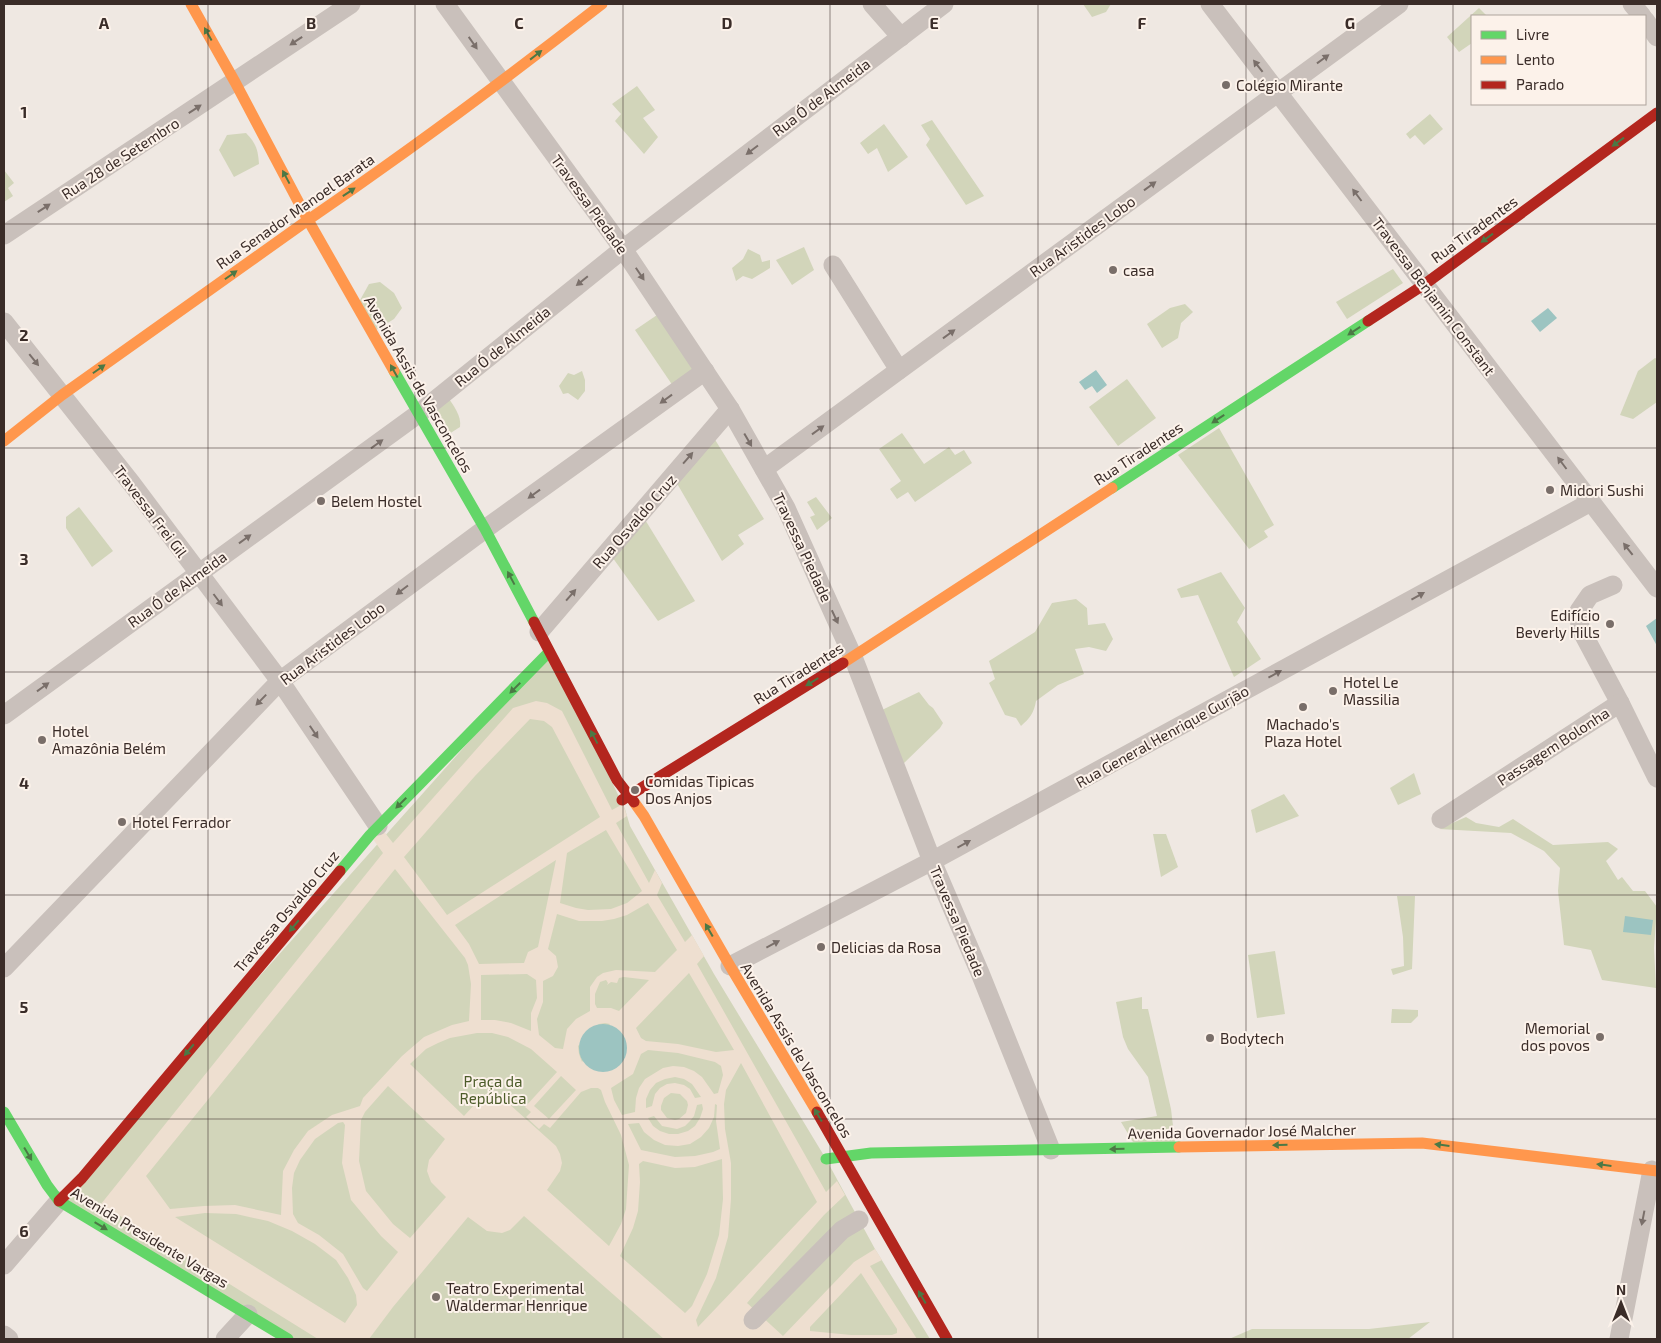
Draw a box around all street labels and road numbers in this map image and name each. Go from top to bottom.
street label: Rua Ó de Almeida [768,54,874,140]
street label: Rua 28 de Setembro [58,113,182,203]
street label: Rua Senador Manoel Barata [212,149,378,273]
street label: Travessa Piedade [548,151,632,257]
street label: Rua Aristides Lobo [1026,192,1138,280]
street label: Rua Tiradentes [1427,192,1521,266]
street label: Travessa Benjamin Constant [1368,213,1499,379]
street label: Avenida Assis de Vasconcelos [361,292,477,476]
street label: Rua Ó de Almeida [451,302,553,390]
street label: Rua Tiradentes [1090,418,1186,488]
street label: Travessa Frei Gil [111,461,192,561]
street label: Rua Osvaldo Cruz [588,470,680,572]
street label: Travessa Piedade [770,490,836,604]
street label: Rua Ó de Almeida [124,547,230,631]
street label: Rua Aristides Lobo [276,598,388,688]
street label: Rua Tiradentes [750,638,846,708]
street label: Rua General Henrique Gurjão [1072,681,1252,792]
street label: Passagem Bolonha [1494,703,1612,789]
street label: Travessa Osvaldo Cruz [230,846,342,976]
street label: Travessa Piedade [927,863,989,979]
street label: Avenida Assis de Vasconcelos [738,959,856,1141]
street label: Avenida Governador José Malcher [1127,1120,1357,1142]
street label: Avenida Presidente Vargas [68,1183,232,1291]

